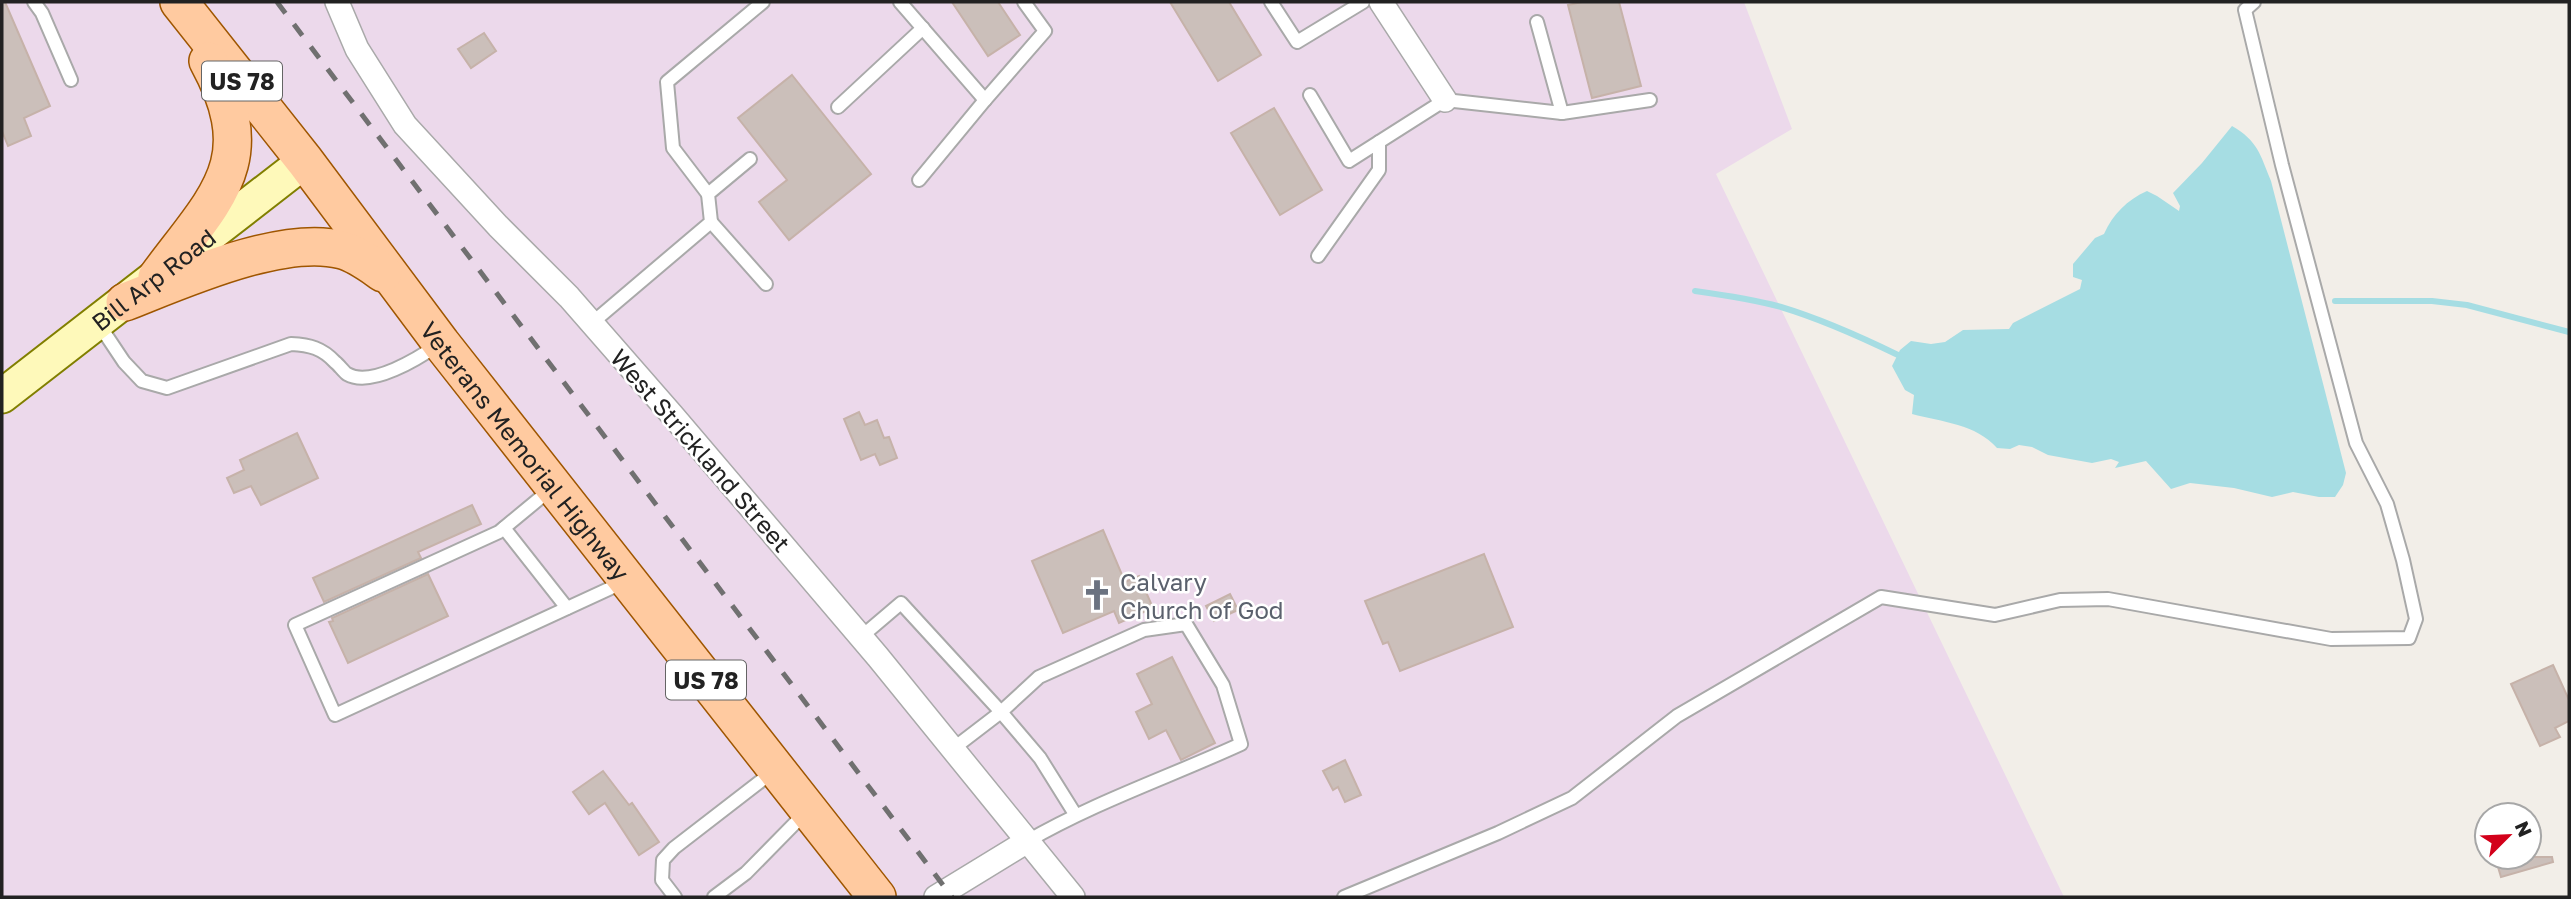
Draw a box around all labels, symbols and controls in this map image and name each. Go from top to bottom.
road number: US 78 [202,61,282,100]
street label: Bill Arp Road [85,222,221,336]
street label: Veterans Memorial Highway [415,315,636,586]
street label: West Strickland Street [605,343,797,557]
place label: Calvary Church of God [1120,567,1284,624]
church icon: Calvary Church of God [1080,578,1114,612]
road number: US 78 [666,660,746,700]
north arrow [2473,801,2543,871]
text: N [2511,818,2537,840]

